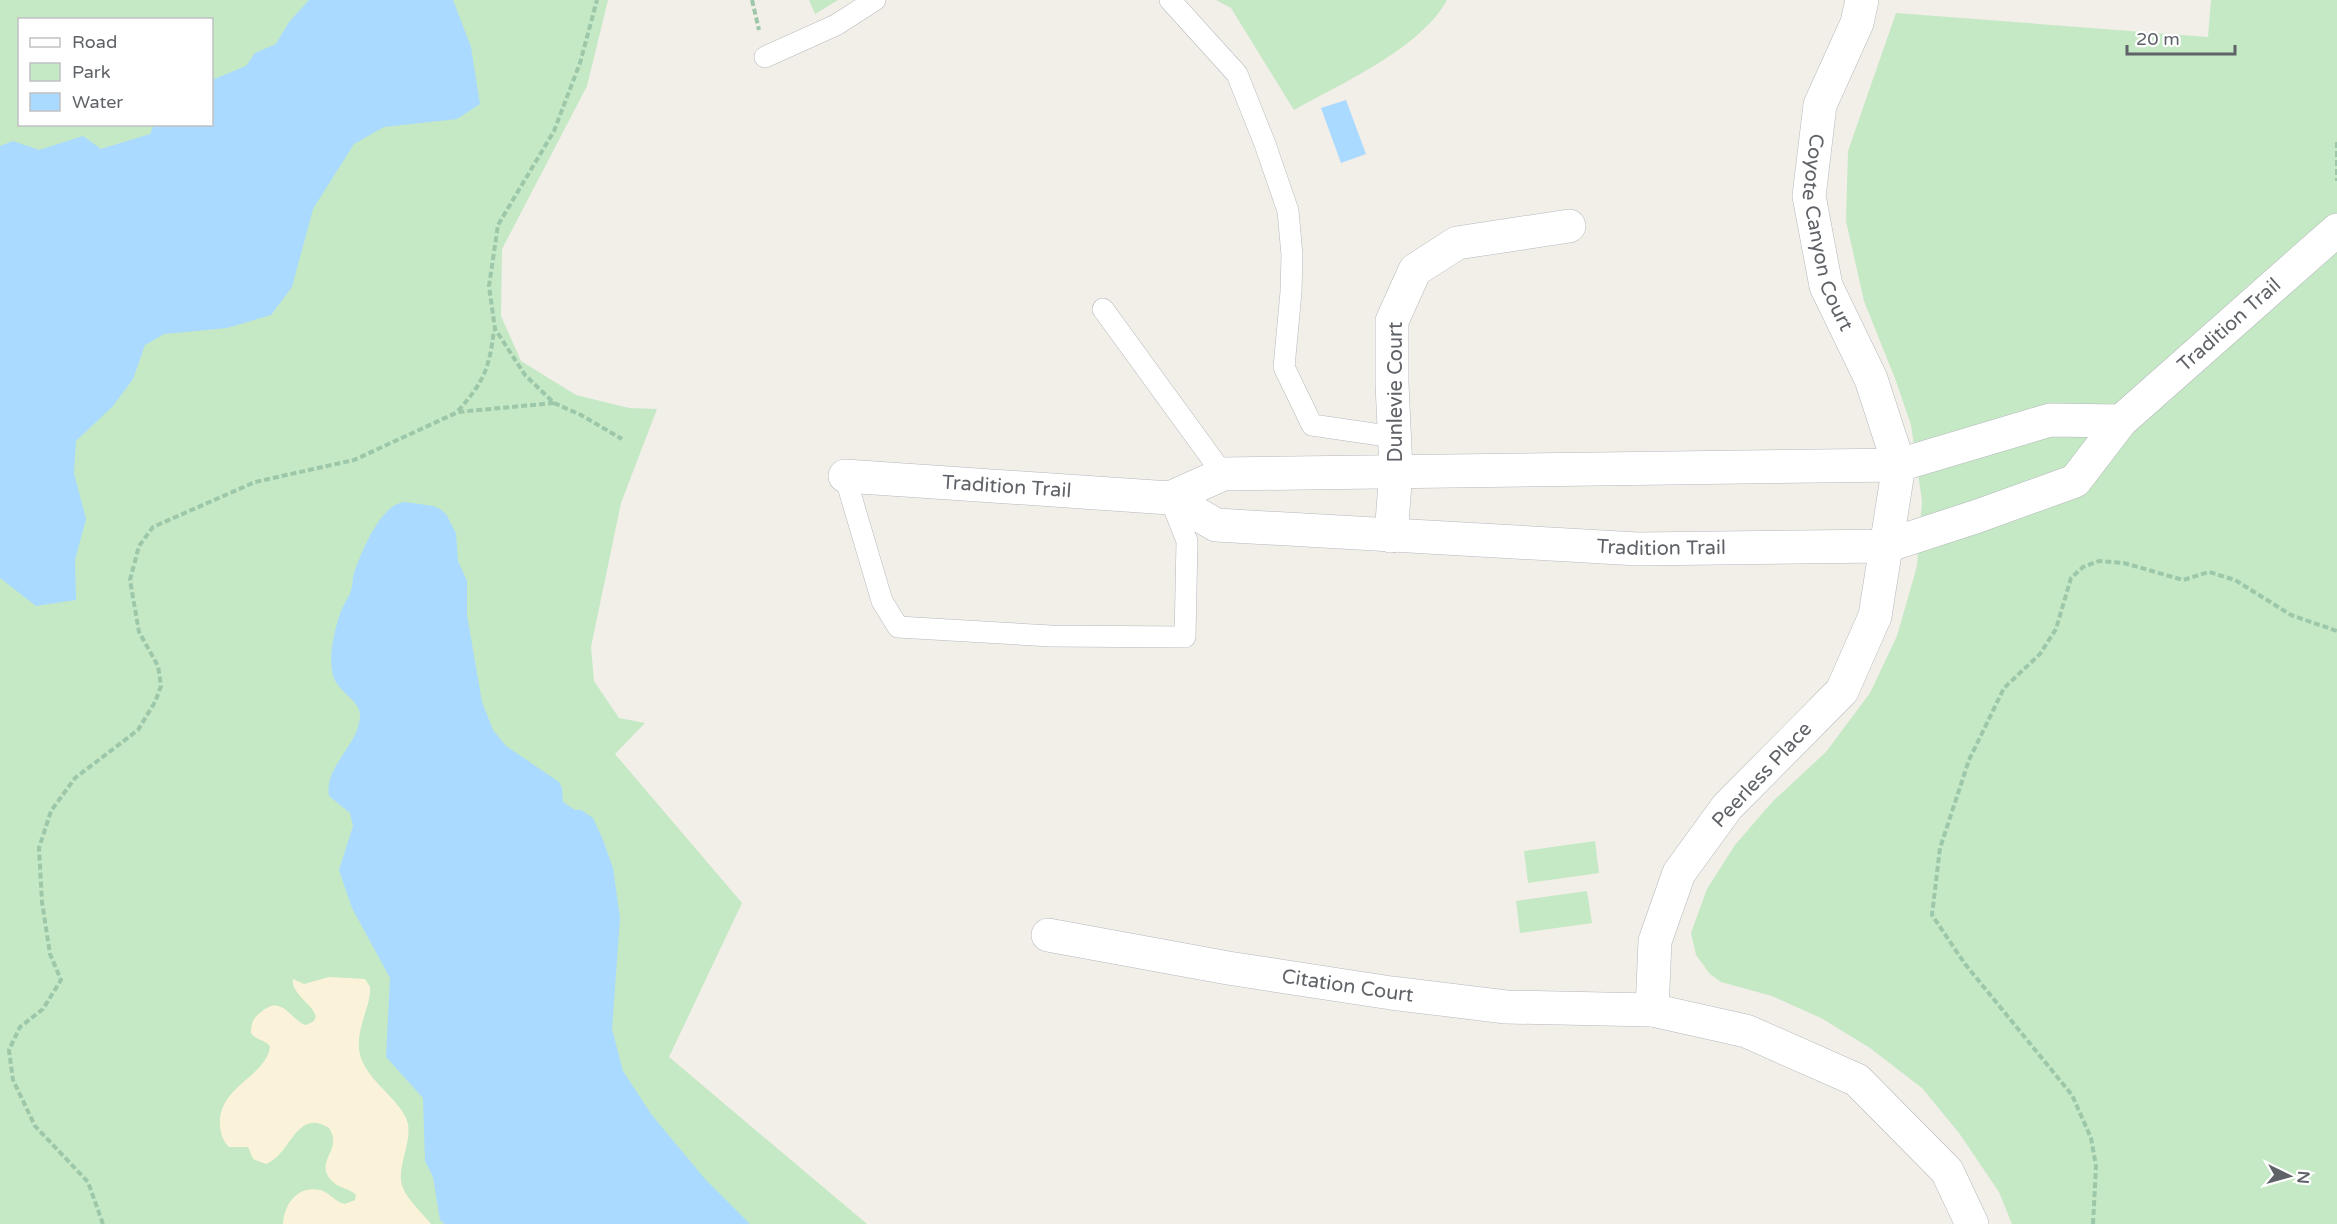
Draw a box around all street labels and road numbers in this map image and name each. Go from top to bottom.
street label: Coyote Canyon Court [1797,132,1858,335]
street label: Tradition Trail [2173,273,2286,377]
street label: Dunlevie Court [1384,321,1408,462]
street label: Tradition Trail [941,471,1072,503]
street label: Tradition Trail [1596,535,1726,561]
street label: Peerless Place [1707,717,1817,833]
street label: Citation Court [1280,964,1415,1008]

